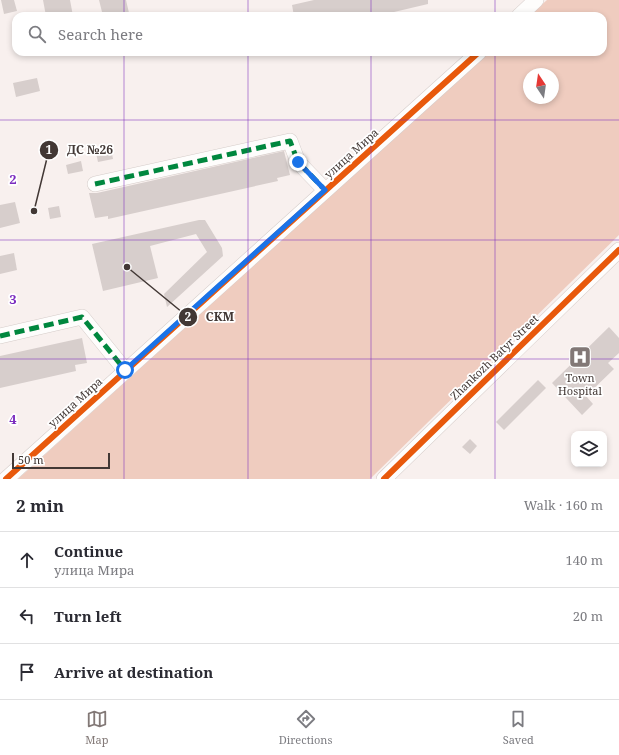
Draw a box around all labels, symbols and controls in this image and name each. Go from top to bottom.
search box [12,12,607,56]
icon: search [26,23,48,45]
text: Search here [58,24,143,44]
north arrow [523,68,559,104]
street label: улица Мира [321,125,381,181]
callout: ДС №26 [39,138,121,162]
text: 1 [46,141,53,158]
text: ДС №26 [67,141,113,158]
route end [289,153,307,171]
text: 2 [9,170,17,188]
text: 3 [9,290,17,308]
callout: СКМ [178,305,242,329]
text: 2 [185,308,192,325]
text: СКМ [206,308,235,325]
street label: Zhankozh Batyr Street [447,311,541,403]
hospital icon: Town Hospital [567,344,593,370]
route start [116,361,134,379]
place label: Town Hospital [558,370,602,398]
street label: улица Мира [45,374,105,430]
text: 4 [9,410,17,428]
map controls [571,431,607,467]
button: layers [571,431,607,467]
scale bar [12,451,110,470]
text: 50 m [18,452,44,467]
text: 2 min [16,494,64,517]
text: Walk · 160 m [524,496,603,514]
text: Continue [54,541,123,561]
icon: ahead [16,549,38,571]
text: 140 m [566,551,603,569]
text: улица Мира [54,561,134,579]
icon: left [16,605,38,627]
text: Turn left [54,606,122,626]
text: 20 m [573,607,603,625]
icon: arrive [16,661,38,683]
text: Arrive at destination [54,662,213,682]
tab: Map [85,708,108,747]
tab: Directions [279,708,332,747]
tab: Saved [503,708,534,747]

